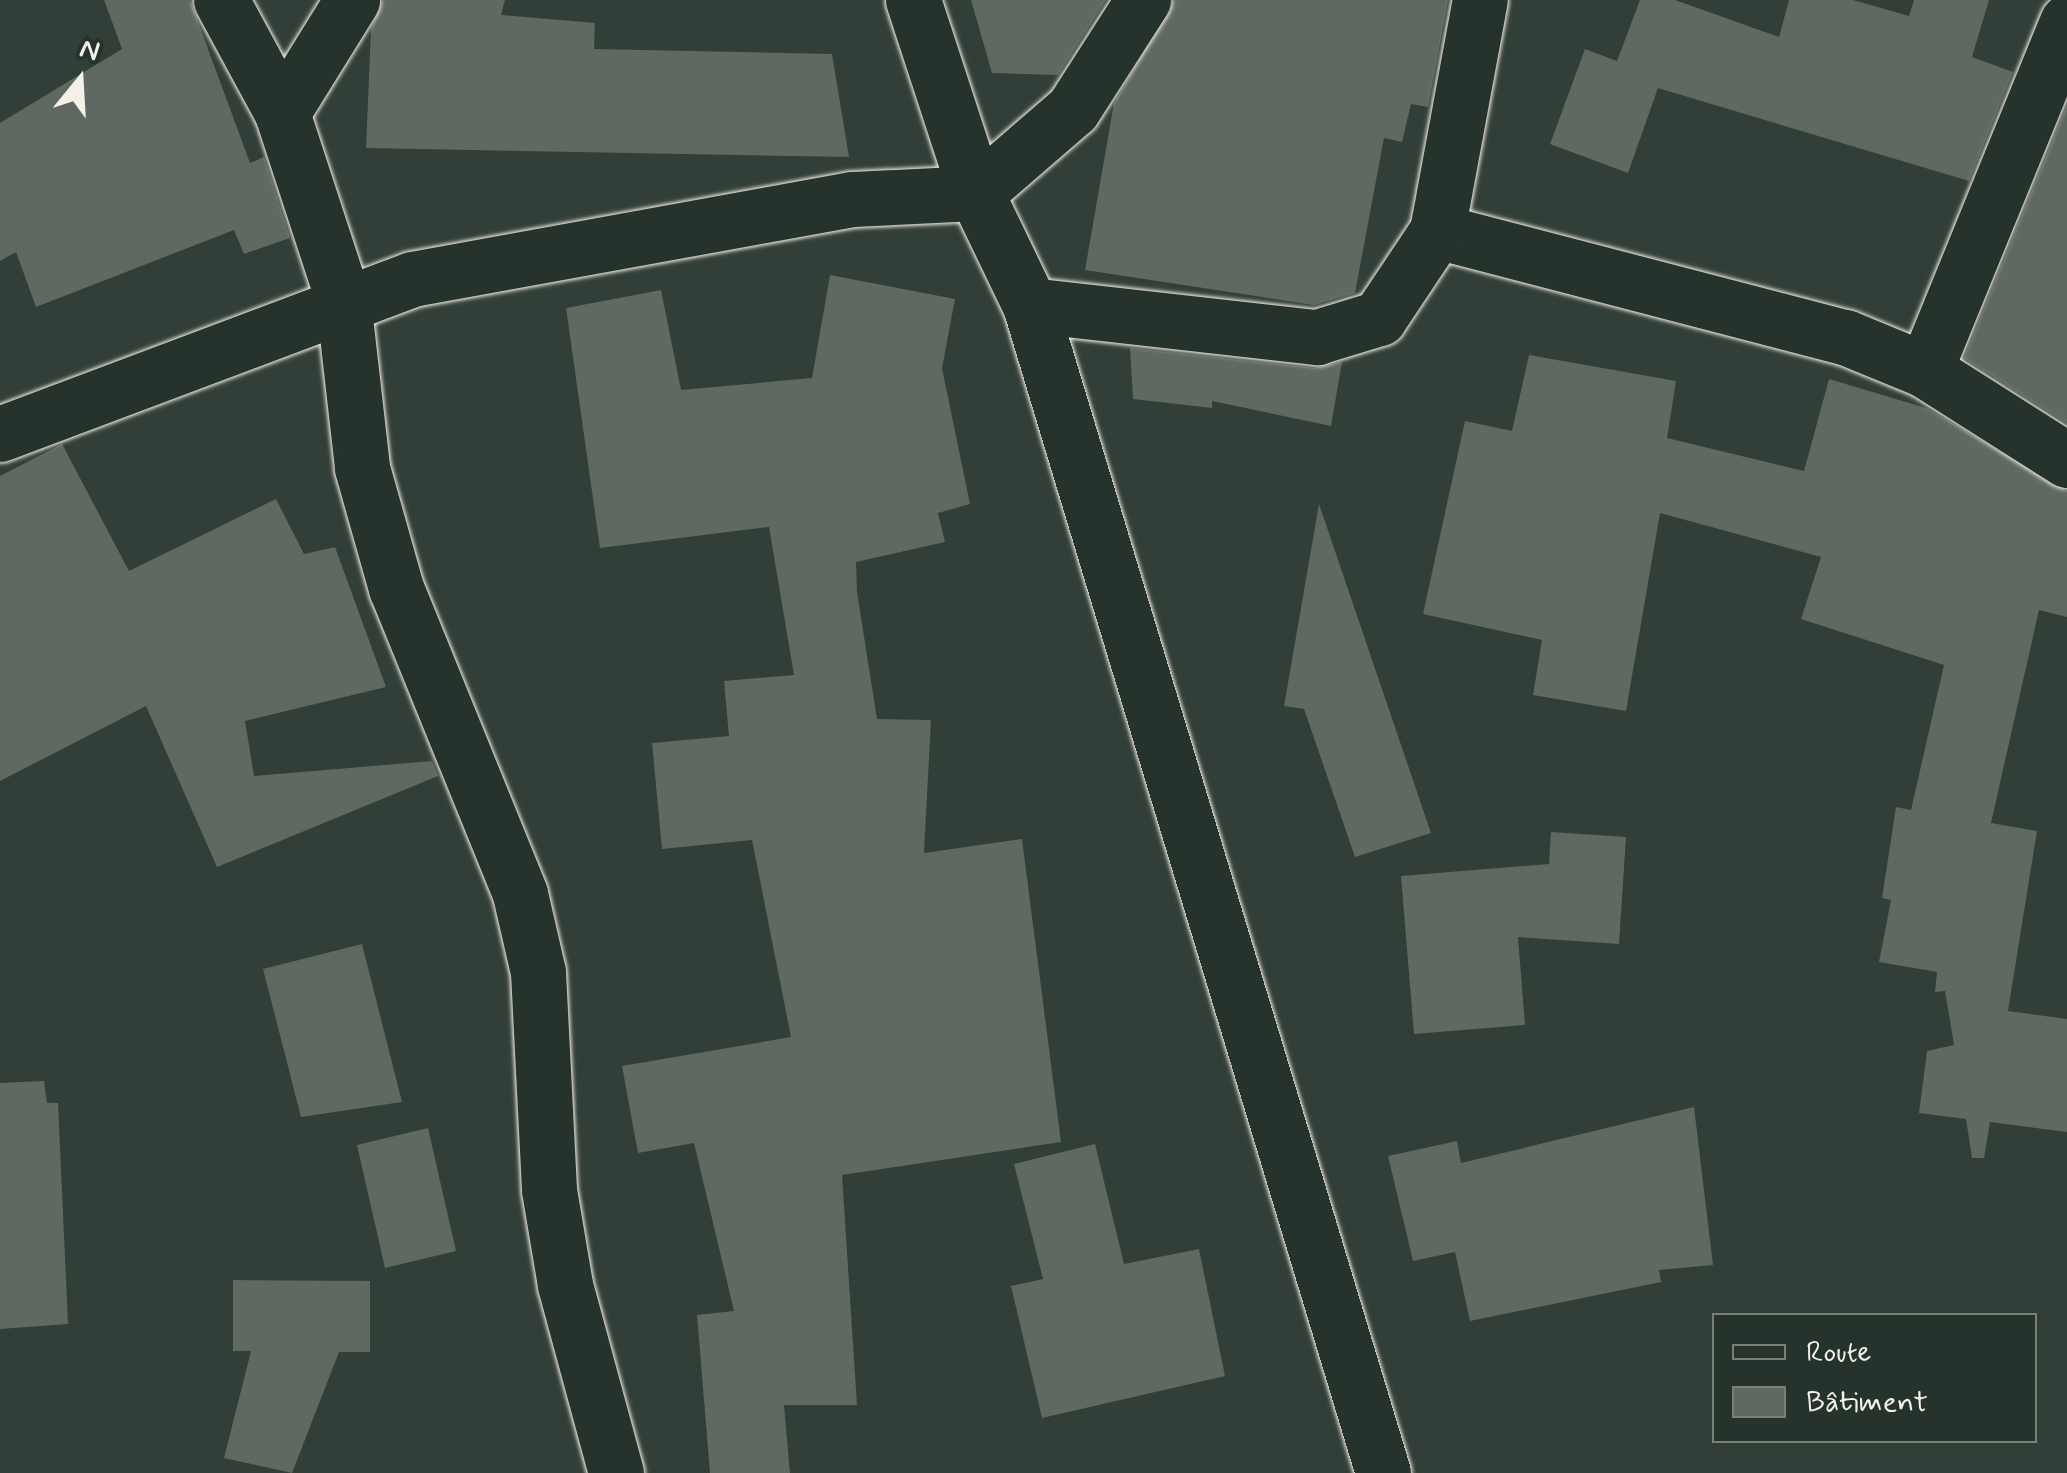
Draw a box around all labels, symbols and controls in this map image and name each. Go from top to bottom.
north arrow [30,30,130,130]
text: N [75,31,104,71]
legend [1712,1313,2037,1443]
text: Route [1806,1333,1871,1372]
text: Bâtiment [1806,1383,1928,1422]

